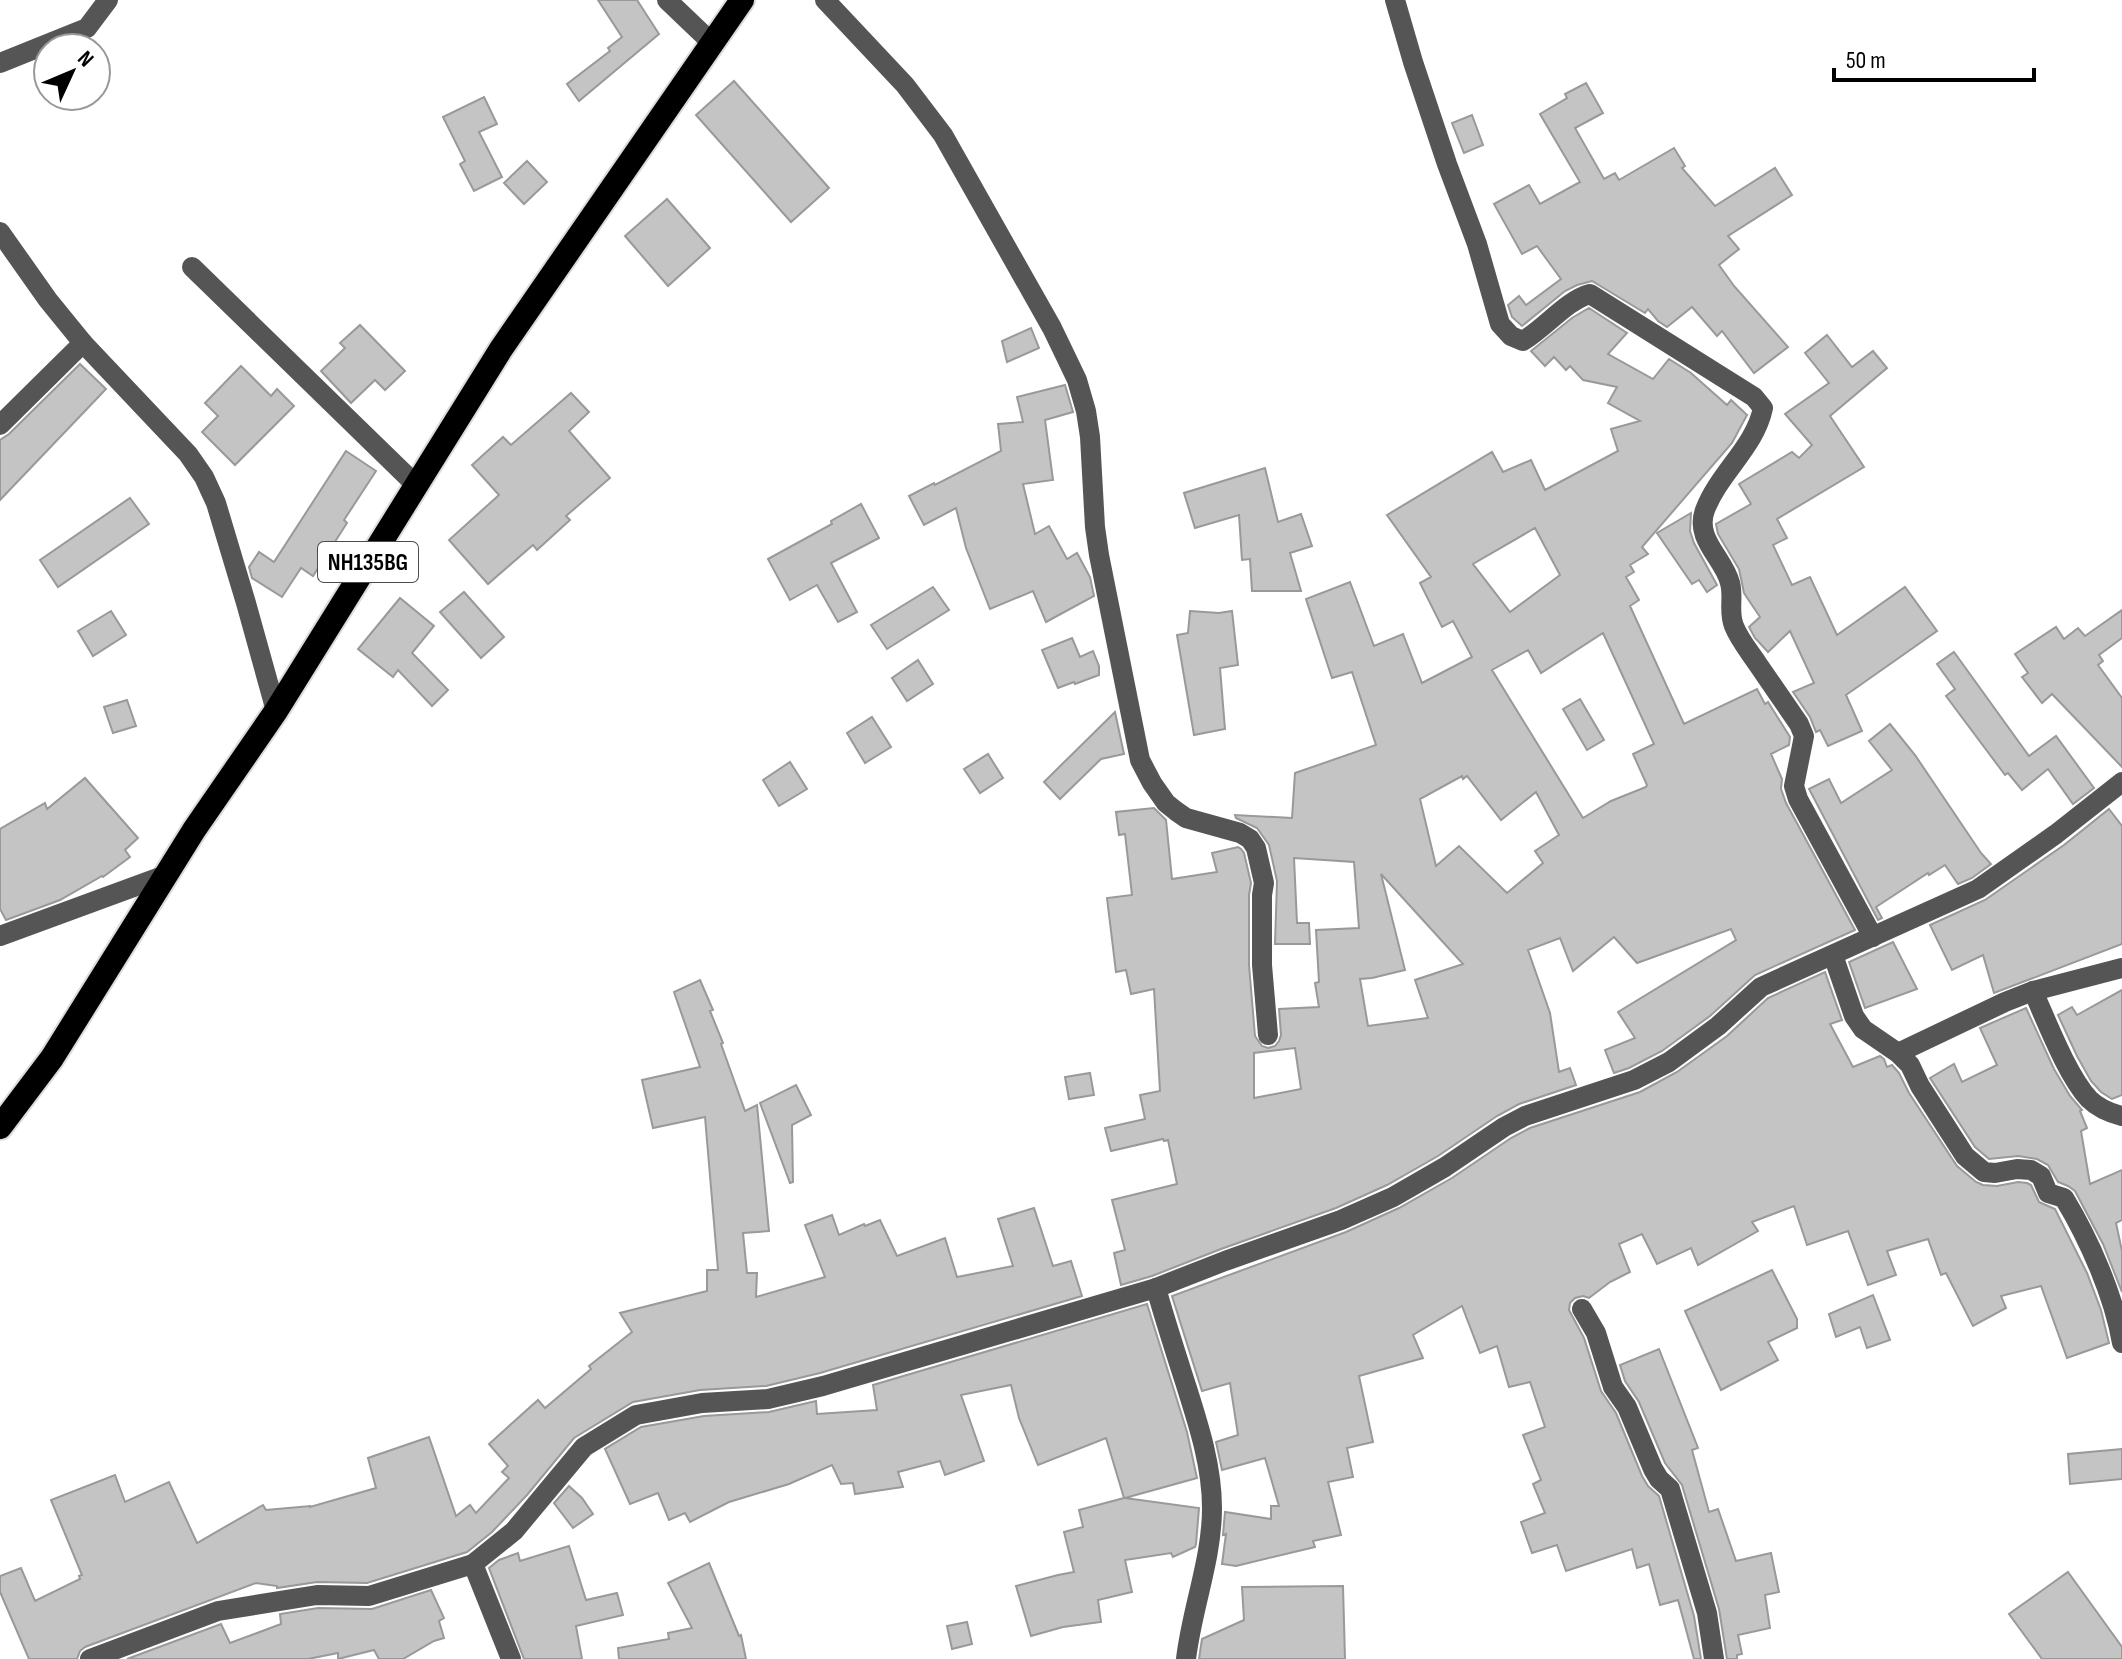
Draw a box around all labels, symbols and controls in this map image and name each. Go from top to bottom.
north arrow [32,32,112,112]
scale bar [1834,32,2034,82]
text: N [72,46,99,73]
text: 50 m [1846,46,1886,75]
road number: NH135BG [318,542,418,582]

